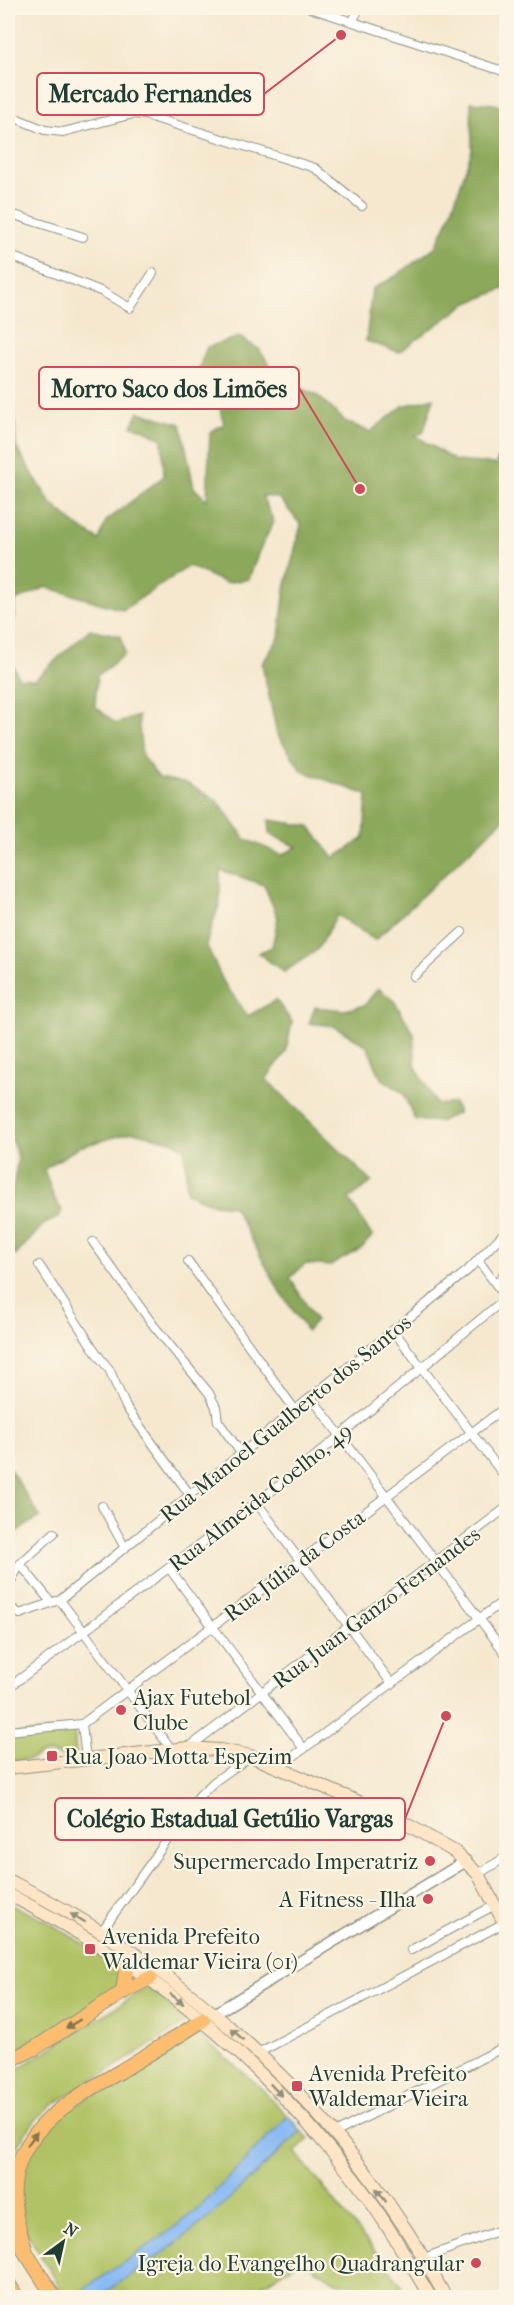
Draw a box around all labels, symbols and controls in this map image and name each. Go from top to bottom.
callout: Mercado Fernandes [37,73,264,115]
text: Mercado Fernandes [48,80,252,108]
callout: Morro Saco dos Limões [39,367,299,409]
text: Morro Saco dos Limões [51,375,287,403]
street label: Rua Manoel Gualberto dos Santos [155,1309,416,1528]
street label: Rua Almeida Coelho, 49 [164,1418,358,1577]
street label: Rua Júlia da Costa [219,1504,371,1627]
street label: Rua Juan Ganzo Fernandes [267,1521,486,1695]
place label: Ajax Futebol Clube [132,1685,251,1736]
marker: Ajax Futebol Clube [114,1703,128,1717]
place label: Rua Joao Motta Espezim [64,1744,293,1770]
marker: Rua Joao Motta Espezim [45,1749,59,1763]
callout: Colégio Estadual Getúlio Vargas [55,1798,405,1840]
text: Colégio Estadual Getúlio Vargas [67,1805,393,1833]
place label: Supermercado Imperatriz [173,1849,418,1875]
marker: Supermercado Imperatriz [423,1854,437,1868]
place label: A Fitness - Ilha [278,1887,417,1913]
marker: A Fitness - Ilha [421,1892,435,1906]
one-way arrow [70,1913,86,1924]
place label: Avenida Prefeito Waldemar Vieira (01) [101,1924,298,1975]
marker: Avenida Prefeito Waldemar Vieira (01) [83,1942,97,1956]
one-way arrow [169,1993,184,2005]
one-way arrow [65,2018,81,2029]
one-way arrow [230,2028,245,2041]
place label: Avenida Prefeito Waldemar Vieira [308,2061,469,2112]
marker: Avenida Prefeito Waldemar Vieira [290,2079,304,2093]
one-way arrow [269,2082,283,2096]
one-way arrow [26,2132,38,2148]
one-way arrow [376,2187,388,2202]
north arrow [33,2212,93,2272]
text: N [61,2219,82,2242]
place label: Igreja do Evangelho Quadrangular [138,2251,465,2277]
marker: Igreja do Evangelho Quadrangular [469,2256,483,2270]

